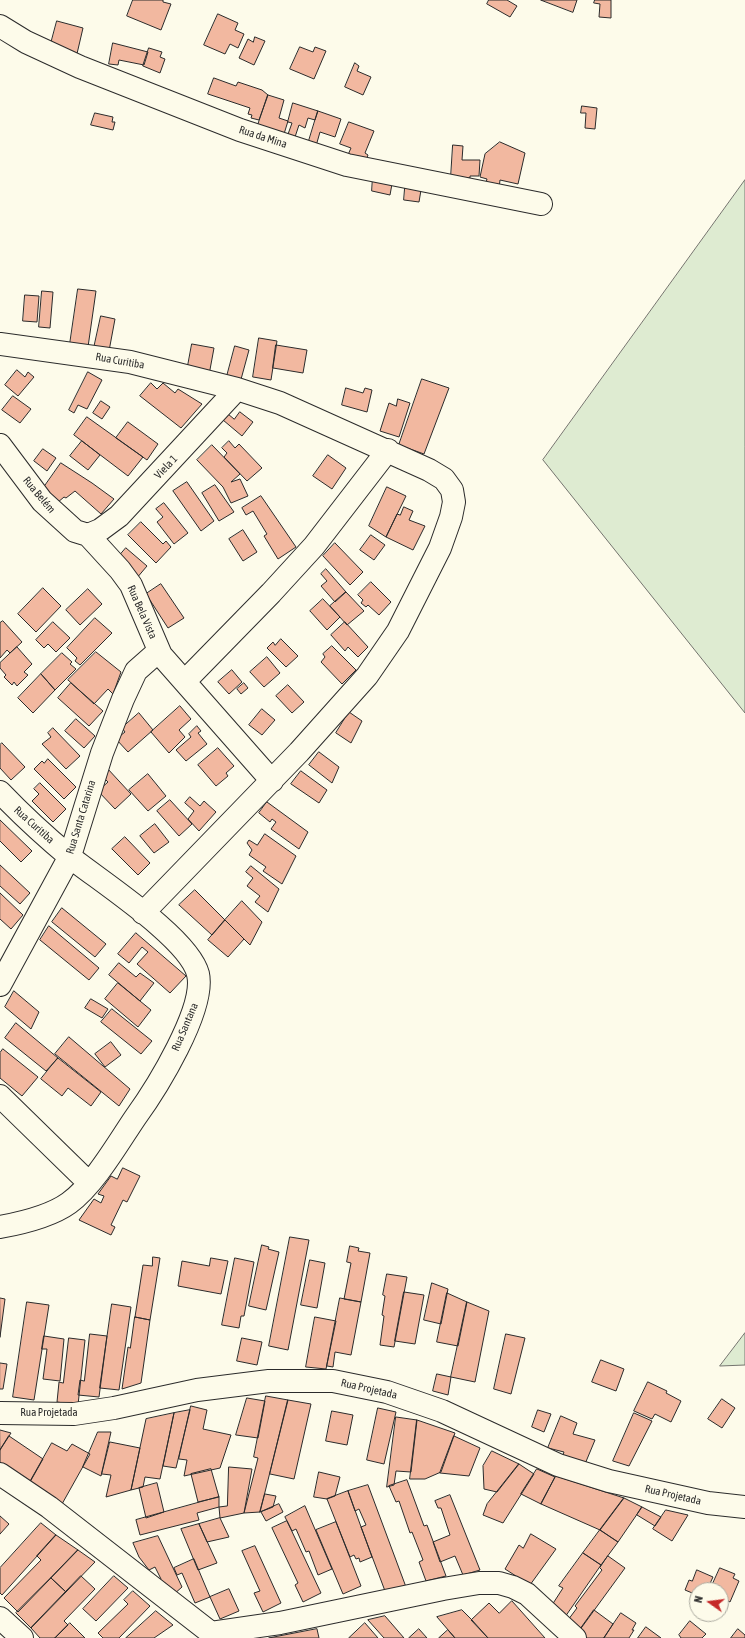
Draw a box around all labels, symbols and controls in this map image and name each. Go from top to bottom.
street label: Rua da Mina [237,123,289,151]
street label: Rua Curitiba [94,350,146,372]
street label: Viela 1 [152,452,180,482]
street label: Rua Belém [20,474,58,516]
street label: Rua Bela Vista [124,583,160,641]
street label: Rua Santa Catarina [63,778,99,856]
street label: Rua Curitiba [11,804,57,846]
street label: Rua Santana [169,1001,201,1053]
street label: Rua Projetada [340,1376,398,1402]
street label: Rua Projetada [20,1406,78,1420]
street label: Rua Projetada [644,1482,702,1508]
north arrow [689,1582,729,1622]
text: N [692,1595,705,1604]

